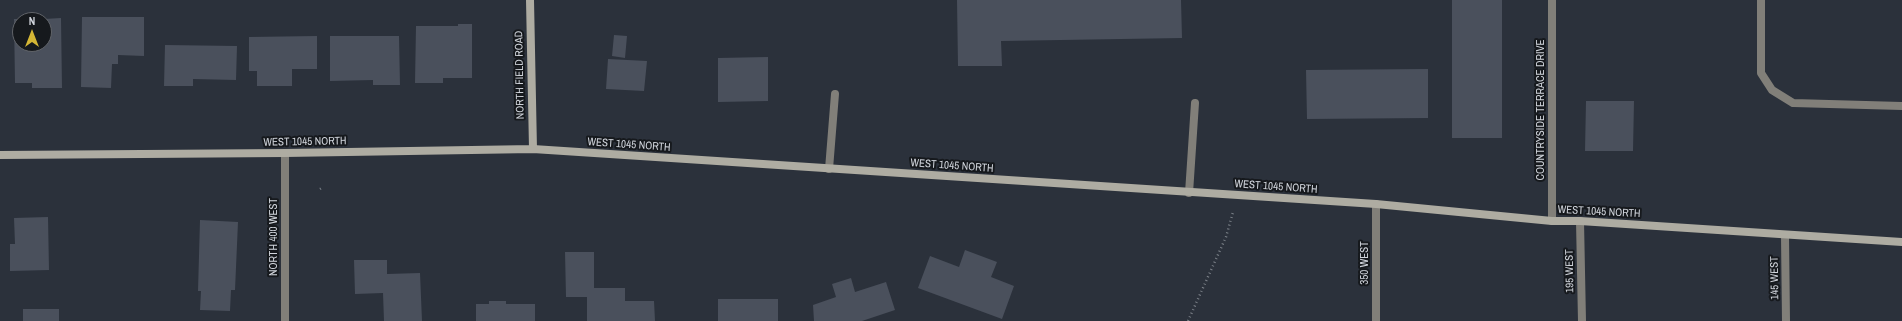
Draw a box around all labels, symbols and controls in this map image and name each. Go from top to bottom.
north arrow [12,12,52,52]
text: N [29,14,35,28]
street label: NORTH FIELD ROAD [513,31,527,119]
street label: COUNTRYSIDE TERRACE DRIVE [1534,39,1548,181]
street label: WEST 1045 NORTH [263,135,347,149]
street label: WEST 1045 NORTH [587,136,671,154]
street label: WEST 1045 NORTH [910,157,994,175]
street label: WEST 1045 NORTH [1234,178,1318,196]
street label: NORTH 400 WEST [267,198,281,276]
street label: WEST 1045 NORTH [1557,203,1641,221]
street label: 350 WEST [1358,241,1372,285]
street label: 195 WEST [1563,249,1577,293]
street label: 145 WEST [1768,256,1782,300]

